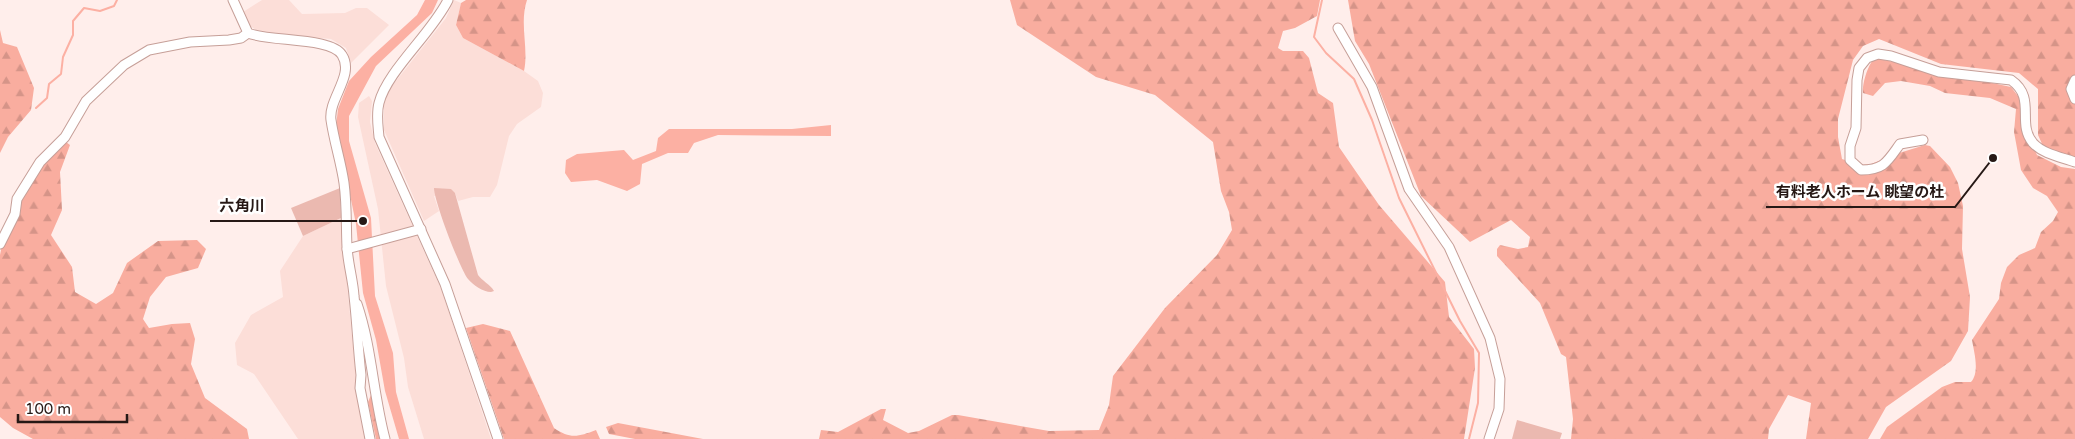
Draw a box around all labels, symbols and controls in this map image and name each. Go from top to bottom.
callout: 有料老人ホーム 眺望の杜 [1766,177,1955,207]
text: 有料老人ホーム 眺望の杜 [1776,183,1944,201]
callout: 六角川 [210,191,275,221]
text: 六角川 [219,197,265,215]
scale bar [18,392,126,424]
text: 100 m [25,400,71,418]

